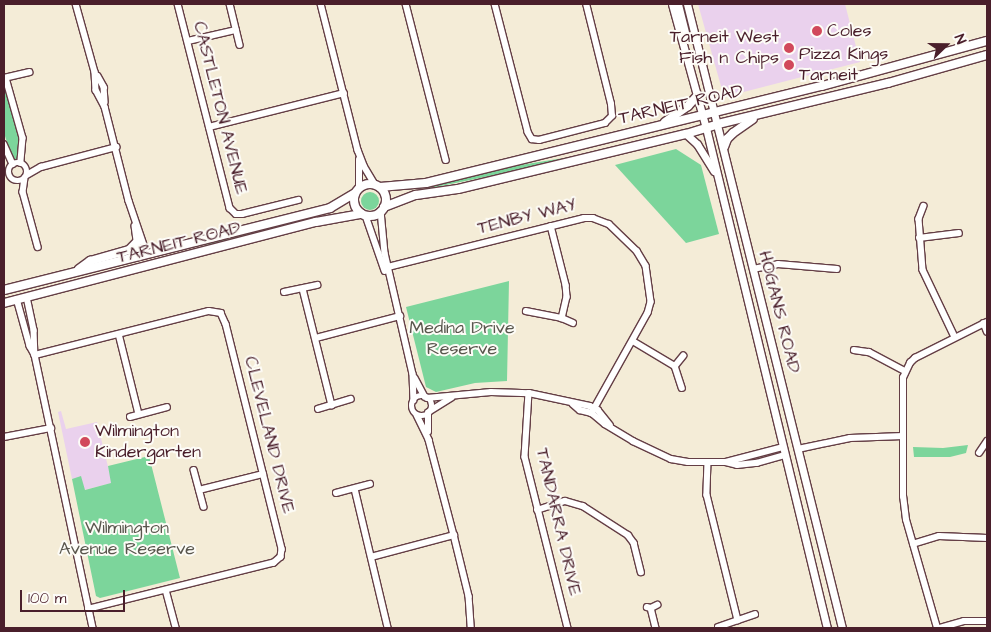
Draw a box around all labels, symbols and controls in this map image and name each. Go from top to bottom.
street label: CASTLETON AVENUE [188,19,252,197]
place label: Coles [827,20,871,42]
north arrow [921,20,971,70]
marker: Coles [811,25,823,37]
place label: Tarneit West Fish n Chips [670,27,779,70]
text: N [949,32,971,47]
marker: Tarneit West Fish n Chips [783,42,795,54]
place label: Pizza Kings Tarneit [799,44,888,86]
marker: Pizza Kings Tarneit [783,59,795,71]
street label: TARNEIT ROAD [617,80,745,130]
street label: TENBY WAY [475,194,579,240]
street label: TARNEIT ROAD [115,217,243,269]
street label: HOGANS ROAD [753,249,805,375]
park label: Medina Drive Reserve [409,318,515,360]
street label: CLEVELAND DRIVE [239,354,299,516]
place label: Wilmington Kindergarten [95,421,201,464]
marker: Wilmington Kindergarten [79,436,91,448]
street label: TANDARRA DRIVE [531,446,585,598]
park label: Wilmington Avenue Reserve [59,518,195,560]
scale bar [22,580,128,612]
text: 100 m [28,588,67,609]

